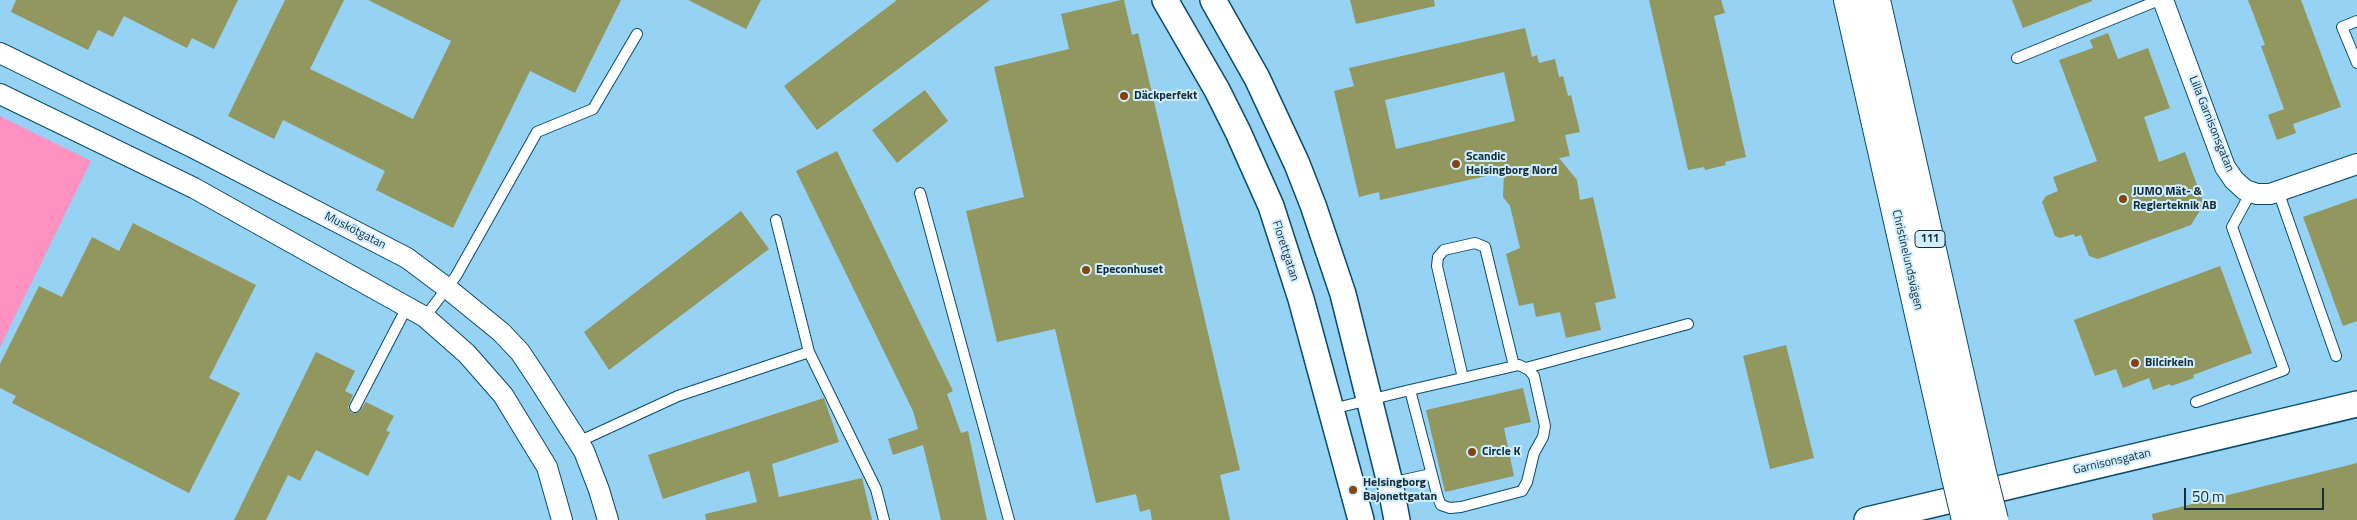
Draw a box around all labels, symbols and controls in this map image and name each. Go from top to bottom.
street label: Lilla Garnisonsgatan [2185,74,2237,174]
place label: Däckperfekt [1134,89,1197,103]
marker: Däckperfekt [1118,90,1130,102]
place label: Scandic Helsingborg Nord [1466,150,1557,178]
marker: Scandic Helsingborg Nord [1450,158,1462,170]
place label: JUMO Mät- & Reglerteknik AB [2133,185,2216,213]
marker: JUMO Mät- & Reglerteknik AB [2117,193,2129,205]
street label: Christinelundsvägen [1888,208,1926,312]
street label: Muskötgatan [322,209,388,253]
street label: Florettgatan [1268,219,1302,283]
road number: 111 [1915,230,1945,248]
place label: Epeconhuset [1096,263,1163,277]
marker: Epeconhuset [1080,264,1092,276]
place label: Bilcirkeln [2145,356,2194,370]
marker: Bilcirkeln [2129,357,2141,369]
place label: Circle K [1482,445,1521,459]
marker: Circle K [1466,446,1478,458]
street label: Garnisonsgatan [2072,446,2152,478]
place label: Helsingborg Bajonettgatan [1363,476,1437,504]
scale bar [2187,478,2327,510]
marker: Helsingborg Bajonettgatan [1347,484,1359,496]
text: 50 m [2192,485,2225,508]

